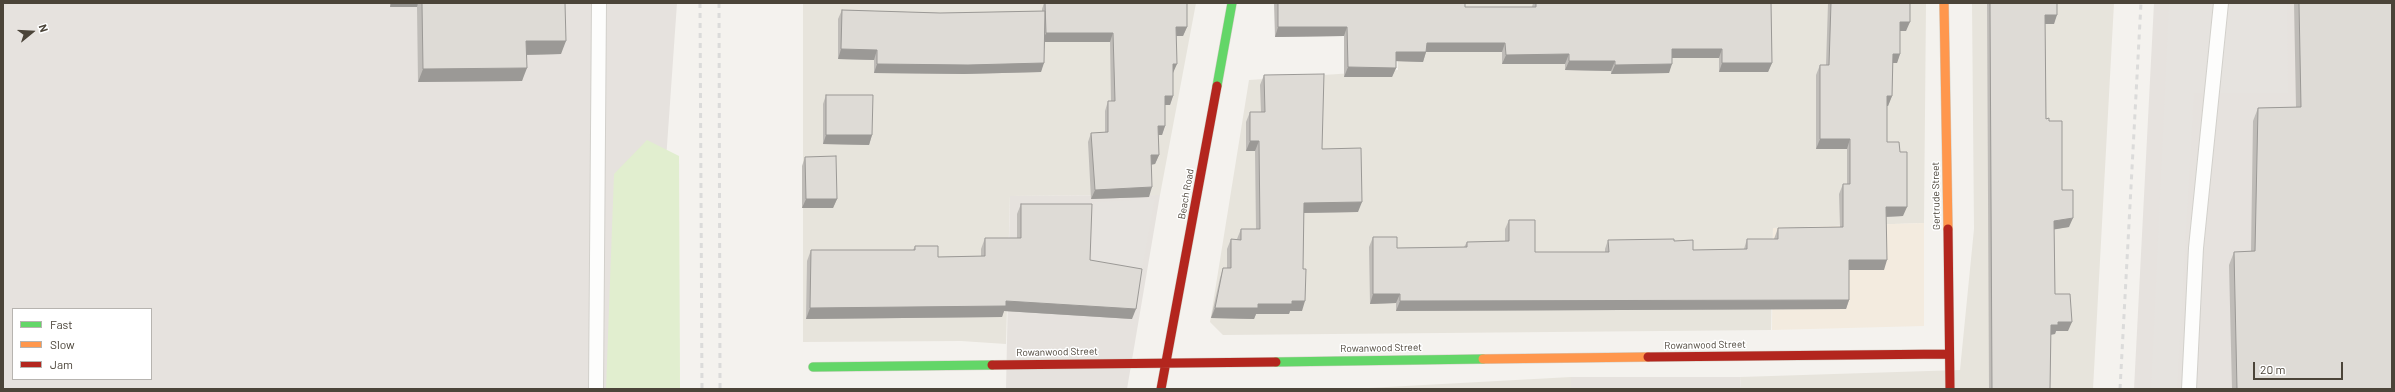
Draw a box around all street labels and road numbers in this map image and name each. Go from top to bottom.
street label: Gertrude Street [1929,162,1943,230]
street label: Beach Road [1176,168,1196,220]
street label: Rowanwood Street [1664,338,1746,352]
street label: Rowanwood Street [1340,341,1422,355]
street label: Rowanwood Street [1016,345,1098,359]

